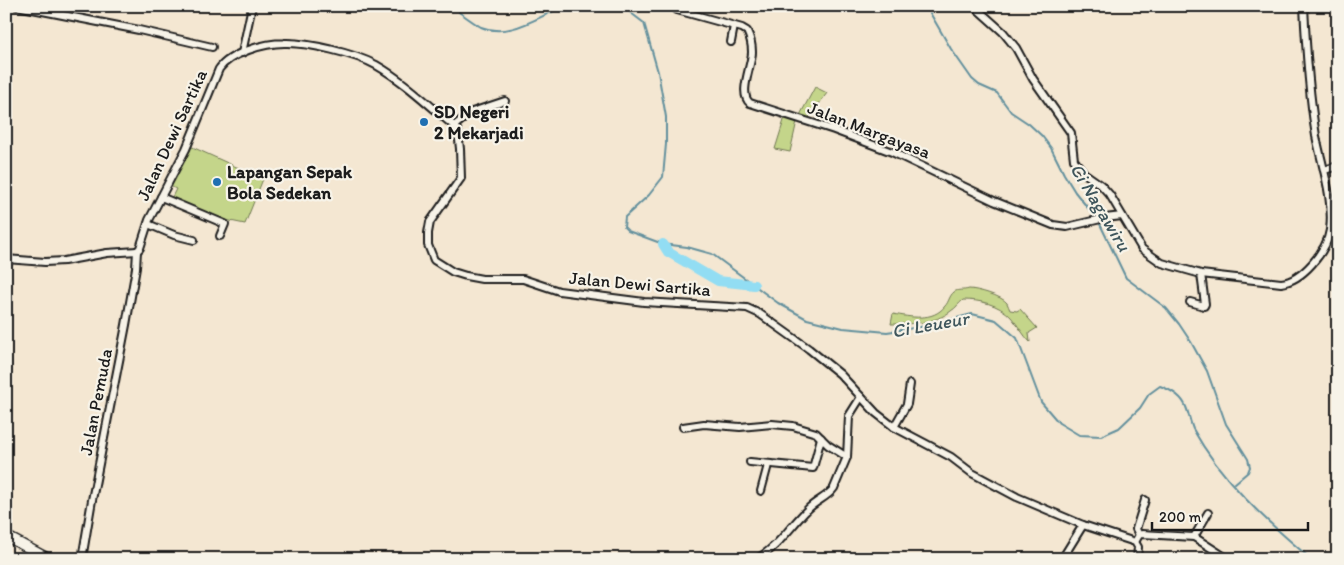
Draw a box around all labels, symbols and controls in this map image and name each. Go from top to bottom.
street label: Jalan Dewi Sartika [132,65,212,204]
street label: Jalan Margayasa [804,96,934,164]
place label: SD Negeri 2 Mekarjadi [434,101,524,144]
marker: SD Negeri 2 Mekarjadi [418,116,430,128]
water label: Ci Nagawiru [1065,159,1136,256]
place label: Lapangan Sepak Bola Sedekan [227,161,353,204]
marker: Lapangan Sepak Bola Sedekan [211,176,223,188]
street label: Jalan Dewi Sartika [568,267,713,301]
water label: Ci Leueur [890,306,973,343]
street label: Jalan Pemuda [75,347,117,457]
scale bar [1152,500,1308,532]
text: 200 m [1159,508,1202,526]

